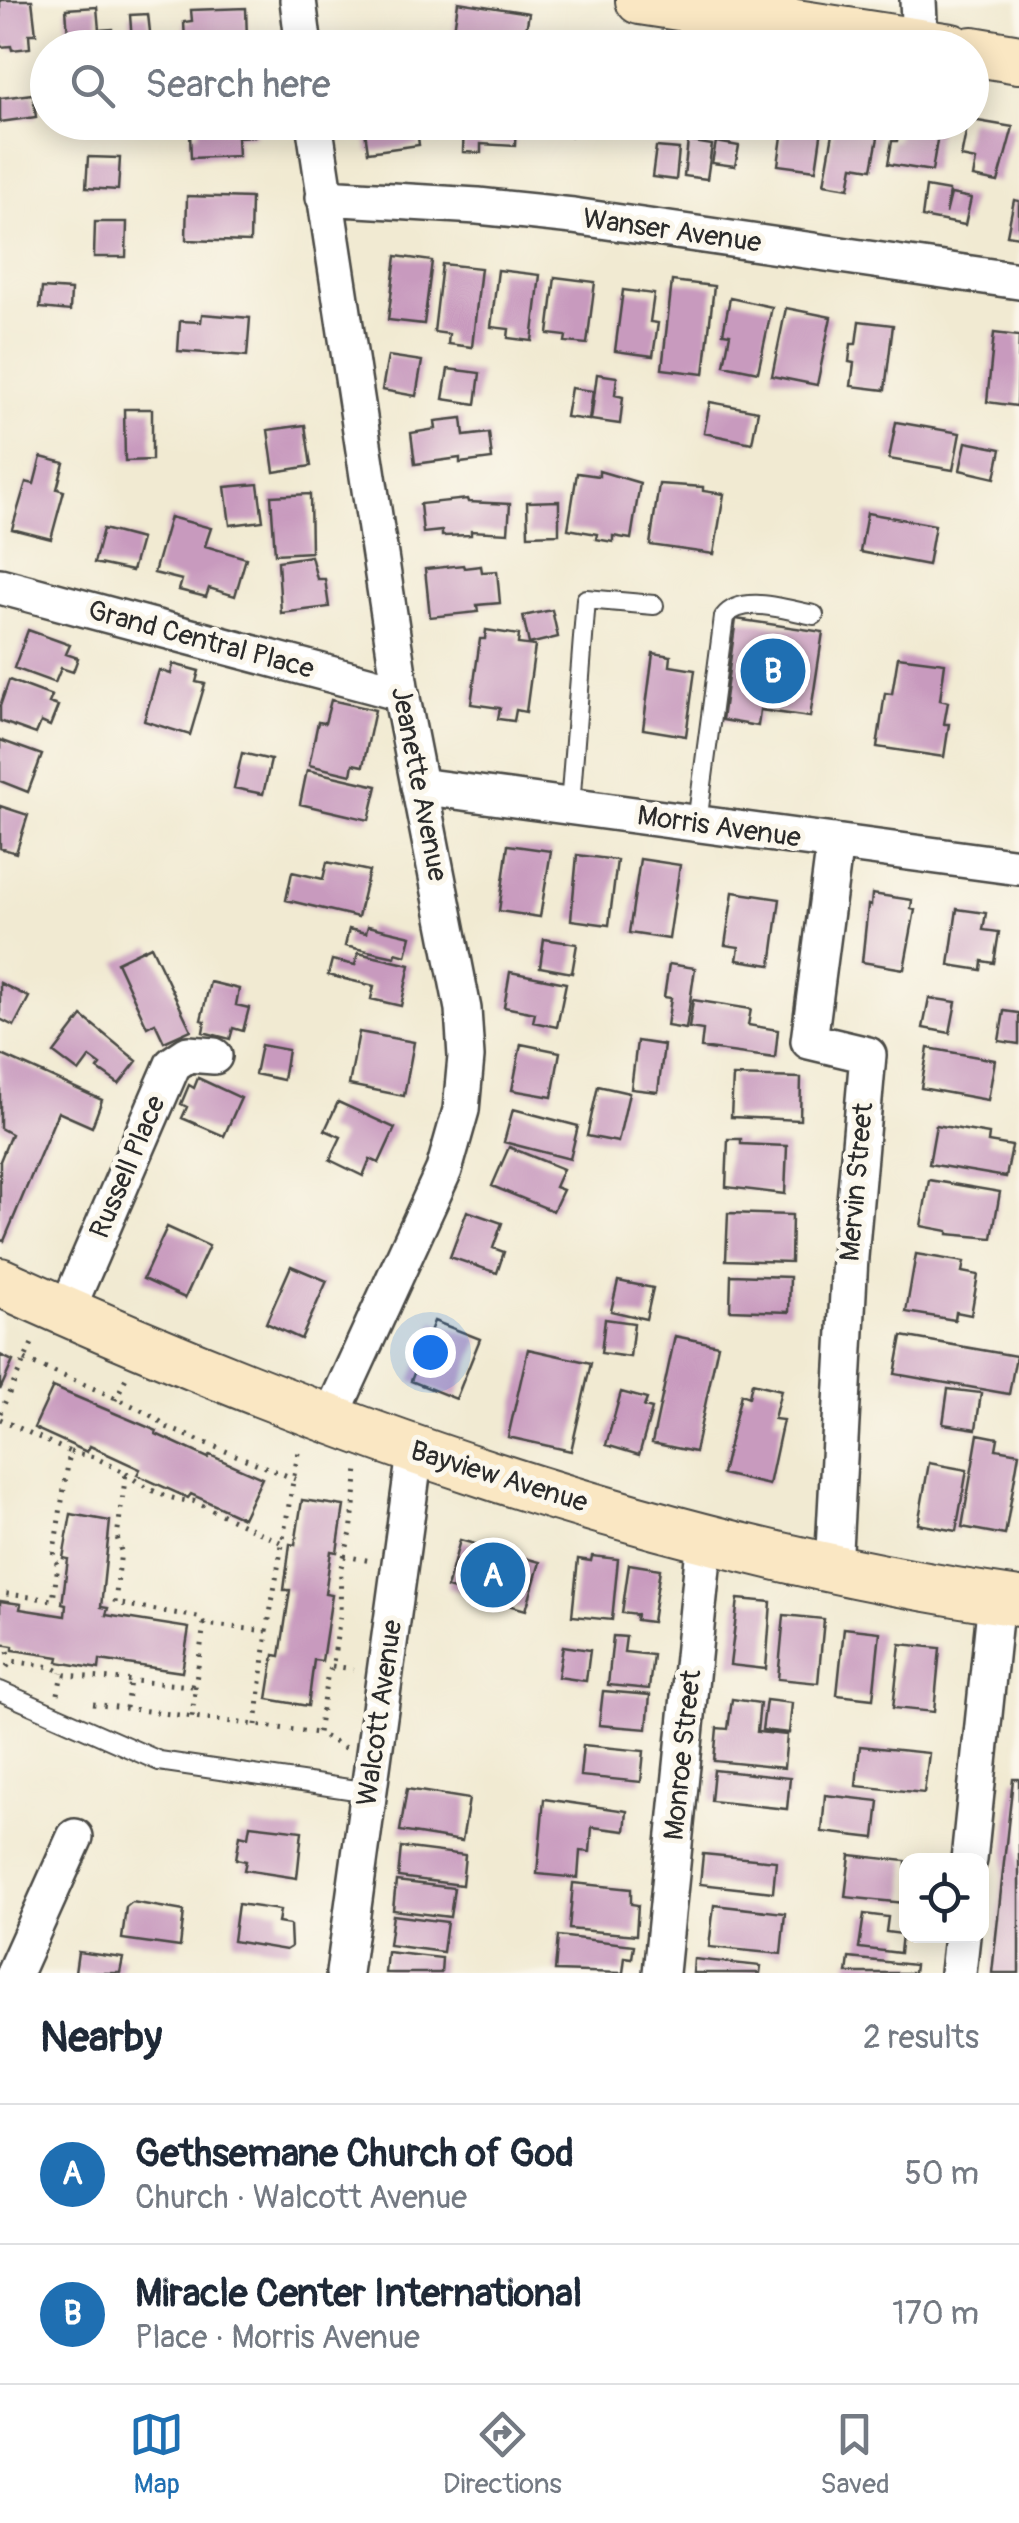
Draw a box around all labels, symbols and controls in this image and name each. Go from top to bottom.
search box [30,30,989,140]
icon: search [65,58,120,113]
text: Search here [145,61,331,109]
street label: Wanser Avenue [581,201,764,261]
street label: Grand Central Place [84,593,318,687]
pin: B [740,634,806,708]
street label: Jeanette Avenue [383,684,455,884]
street label: Morris Avenue [635,798,803,856]
street label: Russell Place [82,1090,174,1244]
street label: Mervin Street [833,1101,881,1263]
your location [405,1327,456,1378]
street label: Bayview Avenue [406,1433,592,1521]
pin: A [460,1538,526,1612]
street label: Walcott Avenue [350,1617,410,1808]
street label: Monroe Street [657,1667,709,1842]
map controls [899,1853,989,1943]
button: locate [899,1853,989,1943]
text: Nearby [40,2012,162,2064]
text: 2 results [863,2018,979,2058]
text: Gethsemane Church of God [135,2130,574,2178]
text: A [62,2154,83,2194]
text: 50 m [904,2154,979,2194]
text: Church · Walcott Avenue [135,2178,467,2218]
text: Miracle Center International [135,2270,582,2318]
text: B [63,2294,82,2334]
text: 170 m [892,2294,979,2334]
text: Place · Morris Avenue [135,2318,420,2358]
tab: Map [129,2407,184,2502]
tab: Directions [443,2407,562,2502]
tab: Saved [820,2407,890,2502]

